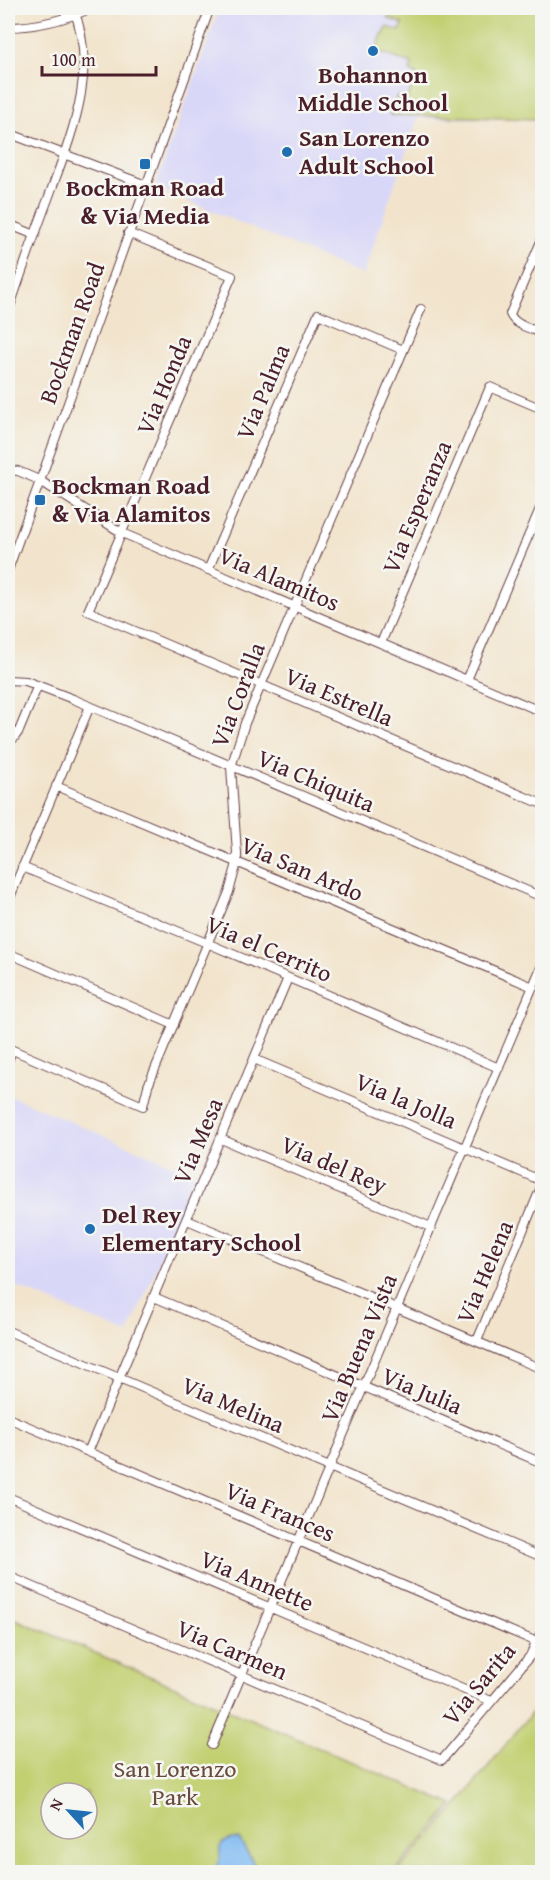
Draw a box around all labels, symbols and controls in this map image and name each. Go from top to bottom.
scale bar [42,39,156,77]
marker: Bohannon Middle School [366,44,380,58]
text: 100 m [51,46,96,73]
place label: Bohannon Middle School [298,57,449,120]
place label: San Lorenzo Adult School [299,120,435,183]
marker: San Lorenzo Adult School [280,145,294,159]
marker: Bockman Road & Via Media [138,157,152,171]
place label: Bockman Road & Via Media [66,170,224,233]
street label: Bockman Road [30,257,113,408]
street label: Via Honda [127,329,200,440]
street label: Via Palma [227,338,299,445]
street label: Via Esperanza [373,434,461,579]
place label: Bockman Road & Via Alamitos [52,468,210,531]
marker: Bockman Road & Via Alamitos [33,493,47,507]
street label: Via Alamitos [213,537,345,620]
street label: Via Coralla [201,637,274,753]
street label: Via Estrella [280,658,399,735]
street label: Via Chiquita [252,740,381,821]
street label: Via San Ardo [235,827,369,910]
street label: Via el Cerrito [201,906,338,991]
street label: Via la Jolla [350,1064,463,1138]
street label: Via Mesa [164,1092,232,1189]
street label: Via del Rey [276,1127,393,1203]
place label: Del Rey Elementary School [102,1197,302,1260]
street label: Via Helena [447,1214,522,1329]
marker: Del Rey Elementary School [83,1222,97,1236]
street label: Via Buena Vista [311,1267,406,1428]
street label: Via Julia [376,1358,468,1423]
street label: Via Melina [176,1367,290,1442]
street label: Via Frances [220,1473,341,1550]
street label: Via Annette [195,1541,319,1620]
street label: Via Carmen [171,1610,294,1689]
street label: Via Sarita [434,1634,524,1733]
park label: San Lorenzo Park [114,1751,236,1814]
north arrow [39,1781,99,1841]
text: N [43,1794,69,1814]

